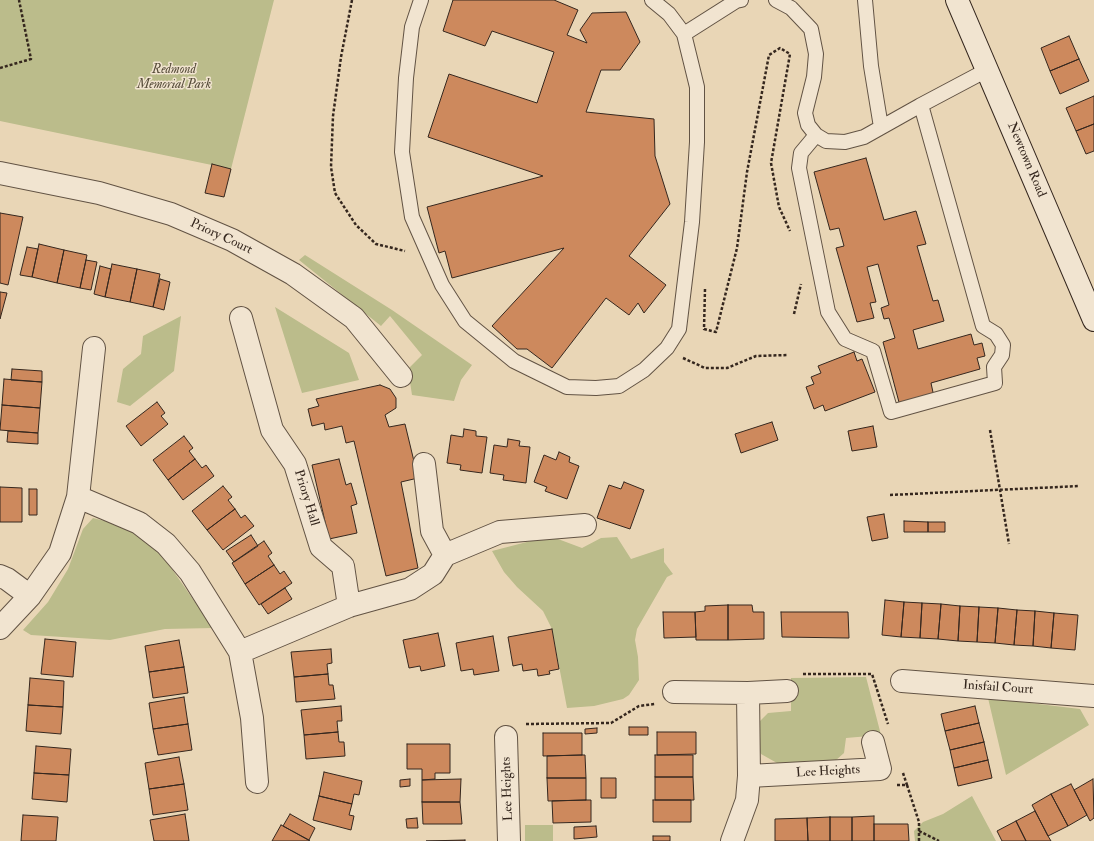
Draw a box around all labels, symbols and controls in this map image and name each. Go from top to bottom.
park label: Redmond Memorial Park [137,62,211,93]
street label: Newtown Road [1003,120,1049,200]
street label: Priory Court [187,216,255,258]
street label: Priory Hall [290,468,322,528]
street label: Inisfail Court [962,678,1034,698]
street label: Lee Heights [499,757,517,821]
street label: Lee Heights [796,763,860,781]

